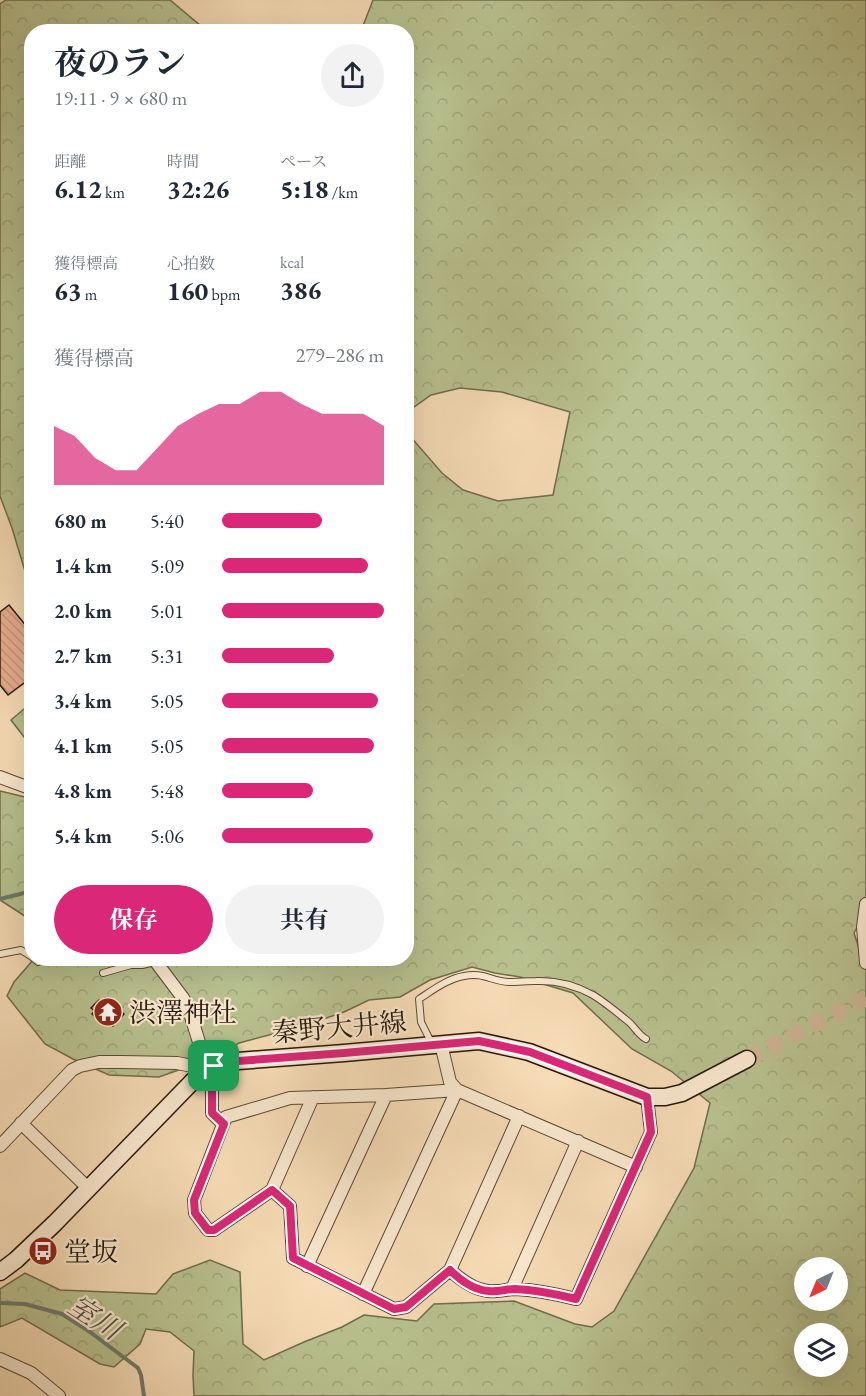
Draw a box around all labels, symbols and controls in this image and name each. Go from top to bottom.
text: 夜のラン [54,41,186,84]
button: share [321,44,384,107]
text: 19:11 · 9 × 680 m [54,85,187,111]
text: 距離 [54,151,86,172]
text: 時間 [167,151,199,172]
text: ペース [280,151,327,172]
text: 6.12 [54,172,102,206]
text: 32:26 [167,172,229,206]
text: 5:18 [280,172,329,206]
text: km [102,182,125,203]
text: /km [329,182,358,203]
text: kcal [280,252,304,273]
text: 獲得標高 [54,253,118,274]
text: 心拍数 [167,253,215,274]
text: 386 [280,273,321,307]
text: 63 [54,274,82,308]
text: 160 [167,274,208,308]
text: m [82,284,97,305]
text: bpm [208,284,240,305]
text: 279–286 m [296,342,384,368]
text: 獲得標高 [54,345,134,371]
text: 680 m [54,508,107,534]
text: 5:40 [150,508,184,534]
text: 1.4 km [54,553,112,579]
text: 5:09 [150,553,184,579]
text: 2.0 km [54,598,112,624]
text: 5:01 [150,598,184,624]
text: 2.7 km [54,643,112,669]
text: 5:31 [150,643,184,669]
text: 3.4 km [54,688,112,714]
text: 5:05 [150,688,184,714]
text: 4.1 km [54,733,112,759]
text: 5:05 [150,733,184,759]
text: 4.8 km [54,778,112,804]
text: 5:48 [150,778,184,804]
text: 5.4 km [54,823,112,849]
text: 5:06 [150,823,184,849]
button: 保存 [54,885,213,954]
button: 共有 [225,885,384,954]
place label: 渋澤神社 [129,995,237,1030]
temple icon: 渋澤神社 [92,996,124,1028]
street label: 秦野大井線 [270,1004,408,1050]
pin [188,1040,239,1091]
icon: arrive [197,1049,230,1082]
place label: 堂坂 [64,1234,118,1269]
bus stop icon: 堂坂 [27,1235,59,1267]
north arrow [794,1257,848,1311]
map controls [794,1257,848,1377]
water label: 室川 [62,1287,131,1349]
button: layers [794,1323,848,1377]

